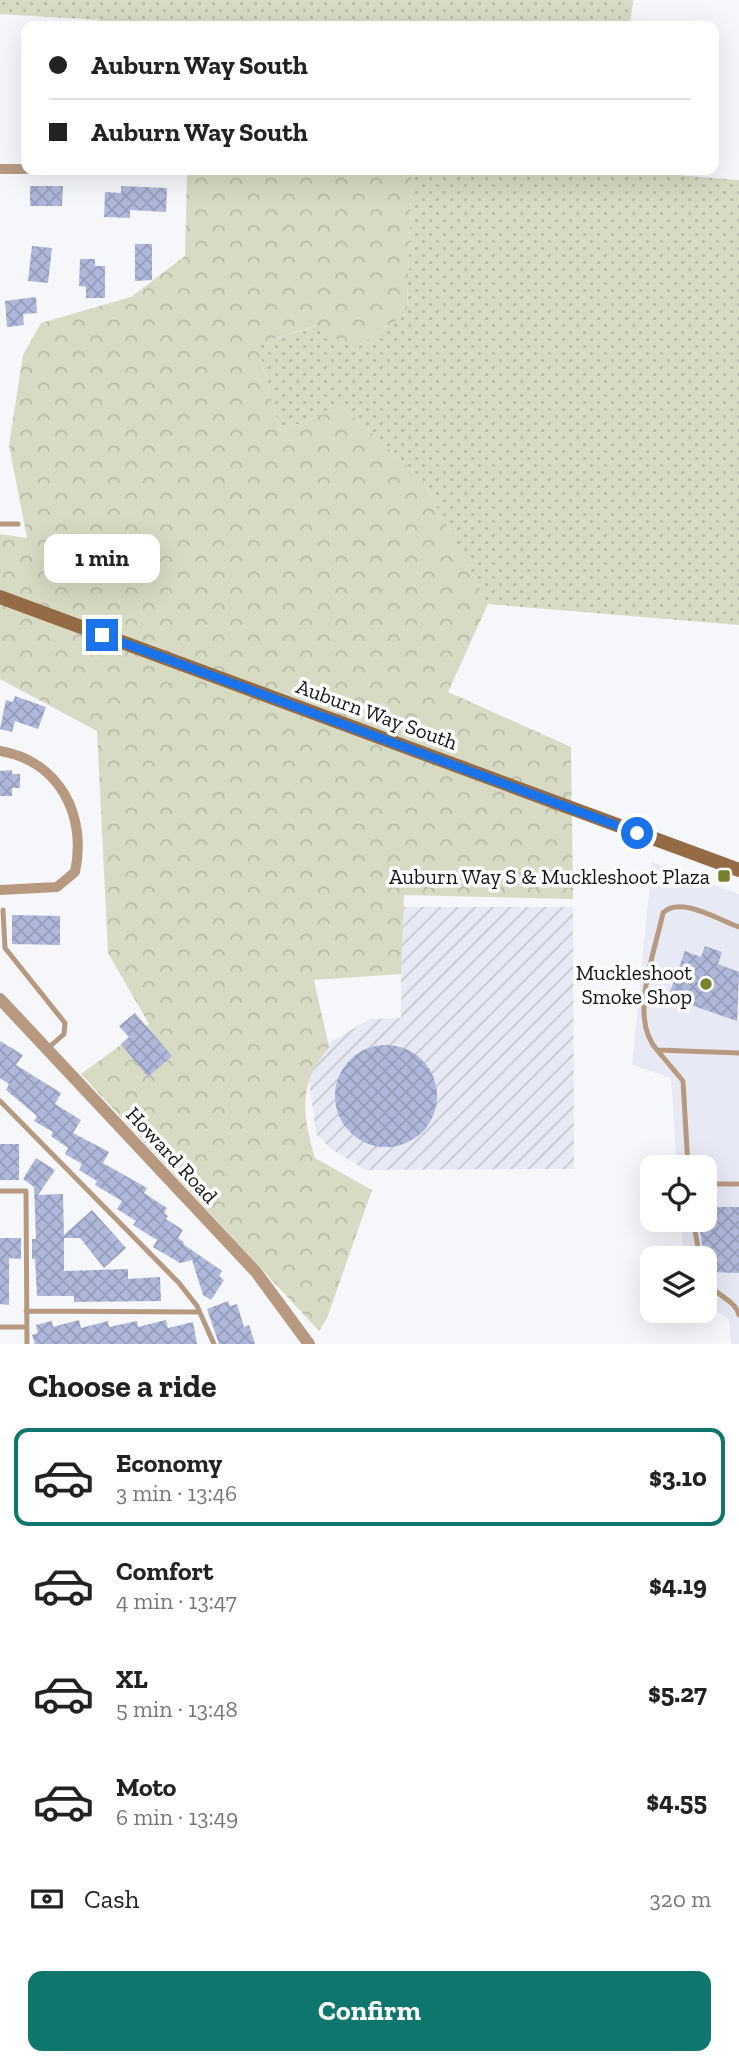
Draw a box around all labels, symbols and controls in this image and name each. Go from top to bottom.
text: Auburn Way South [91,49,308,81]
text: Auburn Way South [91,116,308,148]
callout: 1 min [44,534,160,582]
text: 1 min [75,544,129,572]
route end [86,619,118,651]
street label: Auburn Way South [293,673,461,755]
route start [621,817,653,849]
place label: Auburn Way S & Muckleshoot Plaza [389,864,710,889]
marker: Auburn Way S & Muckleshoot Plaza [716,868,732,884]
place label: Muckleshoot Smoke Shop [576,960,692,1009]
marker: Muckleshoot Smoke Shop [698,976,714,992]
street label: Howard Road [121,1102,223,1209]
map controls [640,1155,717,1323]
button: locate [640,1155,717,1232]
button: layers [640,1246,717,1323]
text: Choose a ride [28,1367,216,1405]
icon: car [32,1446,95,1509]
text: Economy [116,1447,222,1479]
text: $3.10 [649,1461,707,1493]
text: 3 min · 13:46 [116,1479,237,1507]
icon: car [32,1554,95,1617]
text: Comfort [116,1555,213,1587]
text: $4.19 [649,1569,707,1601]
text: 4 min · 13:47 [116,1587,237,1615]
icon: car [32,1662,95,1725]
text: XL [116,1663,148,1695]
text: $5.27 [648,1677,707,1709]
text: 5 min · 13:48 [116,1695,238,1723]
icon: car [32,1770,95,1833]
text: Moto [116,1771,176,1803]
text: $4.55 [646,1785,707,1817]
text: 6 min · 13:49 [116,1803,238,1831]
icon: cash [28,1880,66,1918]
text: Cash [84,1883,139,1915]
text: 320 m [650,1885,711,1913]
button: Confirm [28,1971,711,2051]

